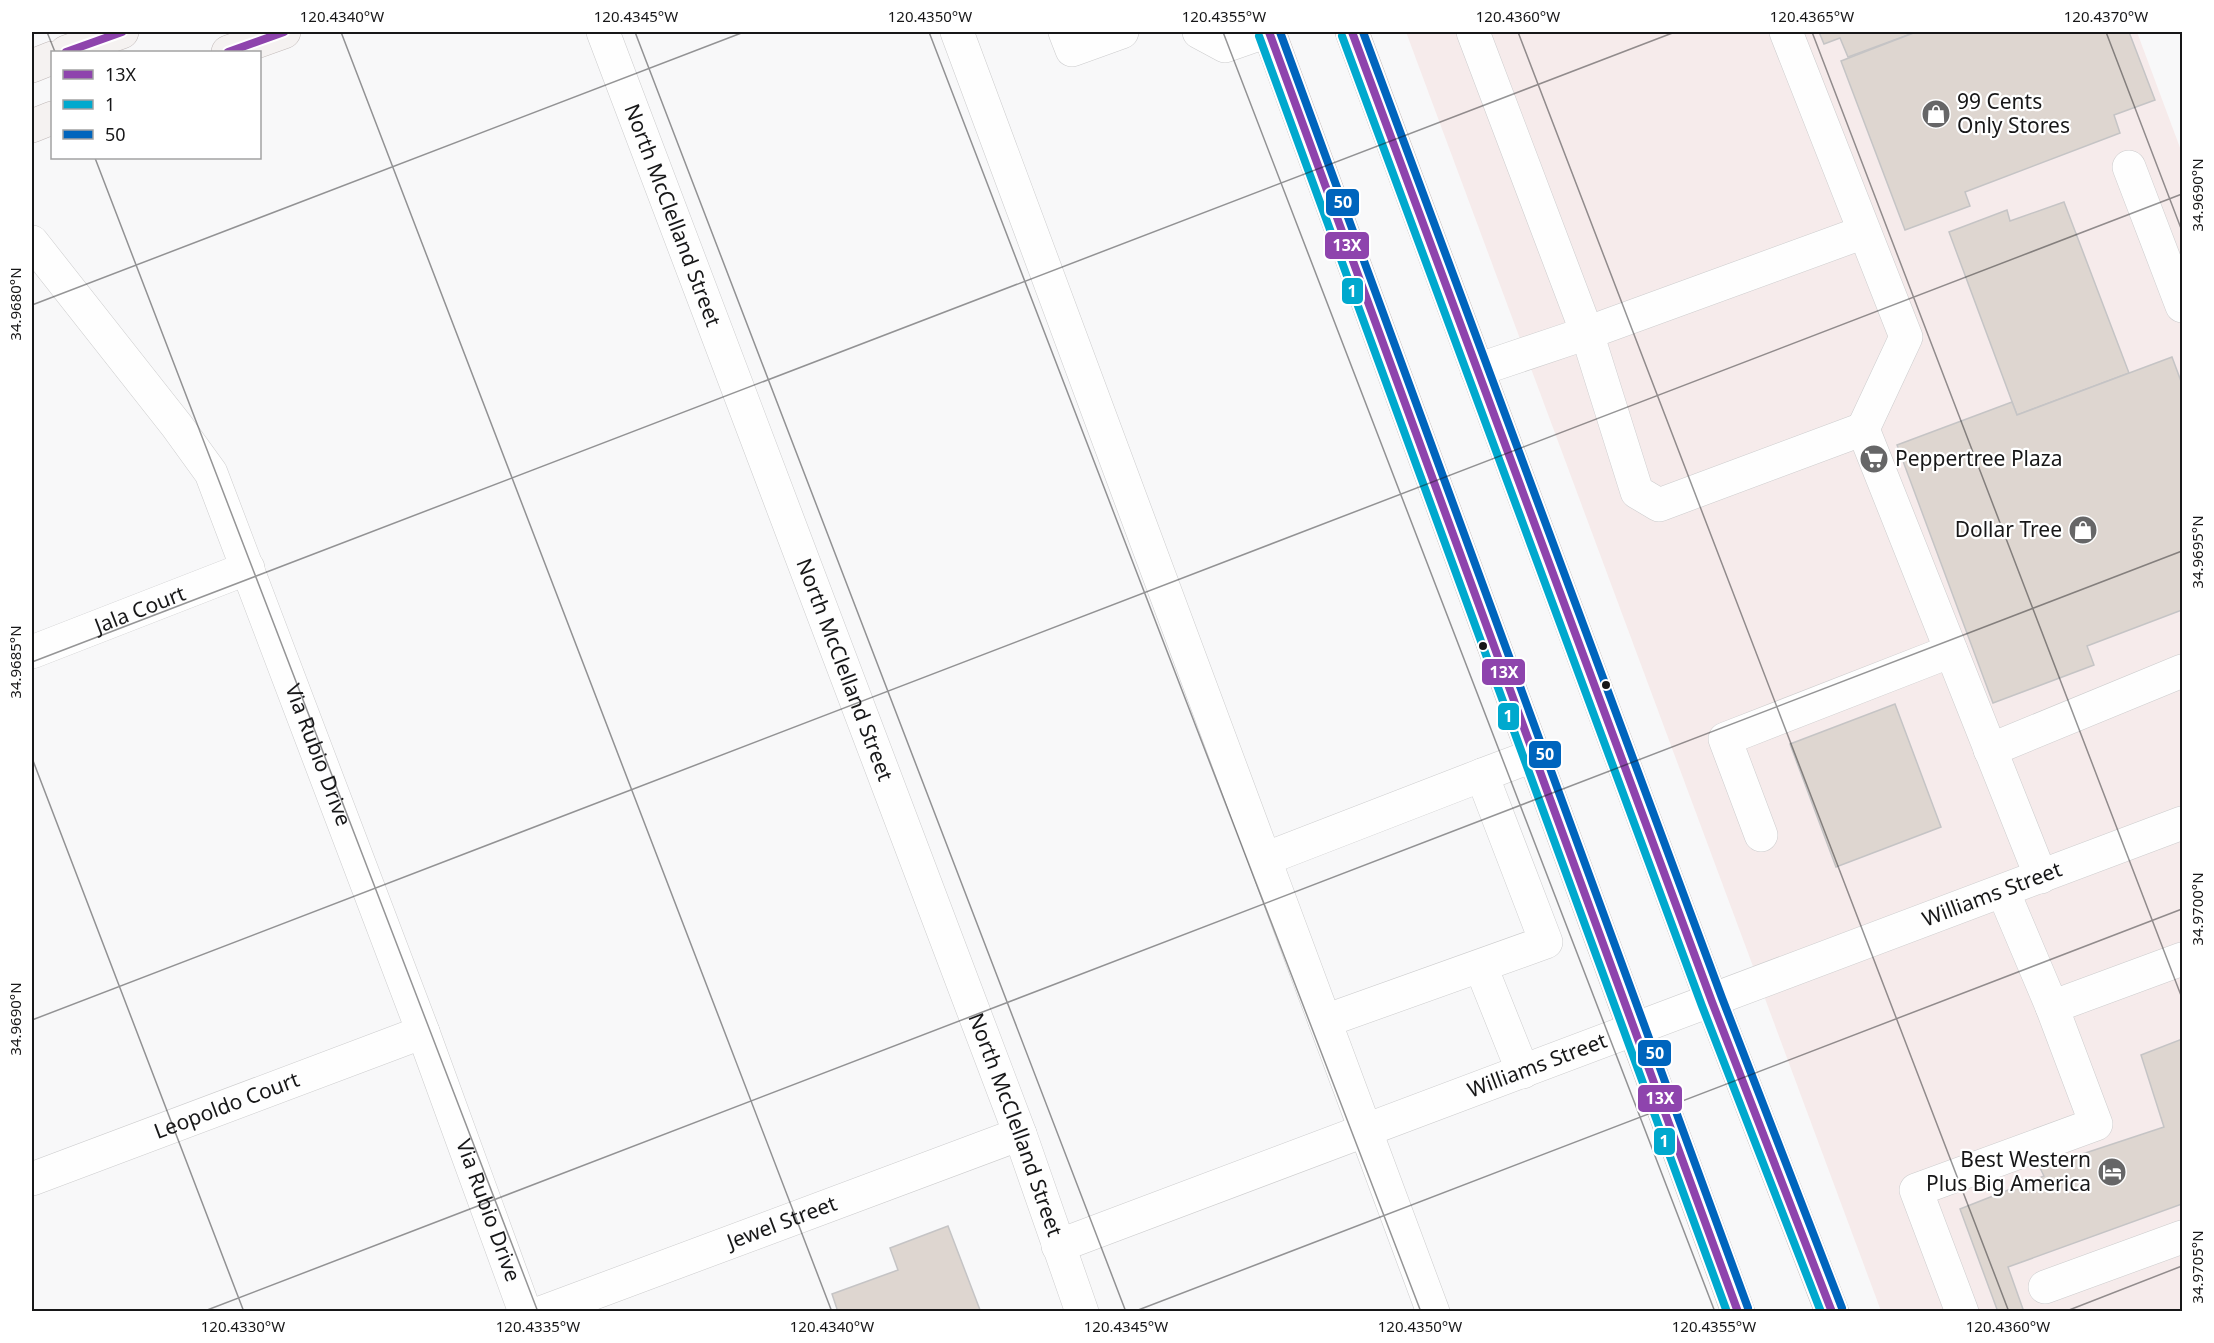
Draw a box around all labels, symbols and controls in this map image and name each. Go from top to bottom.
text: 120.4340°W [300,6,384,26]
text: 120.4345°W [594,6,678,26]
text: 120.4350°W [888,6,972,26]
text: 120.4355°W [1182,6,1266,26]
text: 120.4360°W [1476,6,1560,26]
text: 120.4365°W [1770,6,1854,26]
text: 120.4370°W [2064,6,2148,26]
legend [51,51,261,159]
text: 13X [105,62,137,86]
place label: 99 Cents Only Stores [1957,87,2070,139]
text: 1 [105,92,115,116]
shop icon: 99 Cents Only Stores [1920,98,1952,130]
street label: North McClelland Street [618,100,728,331]
text: 50 [105,122,126,146]
text: 34.9690°N [2187,158,2207,232]
line badge: 50 [1325,188,1360,217]
text: 50 [1334,191,1352,213]
line badge: 13X [1324,231,1370,260]
text: 13X [1332,234,1362,256]
text: 34.9680°N [5,267,25,341]
line badge: 1 [1341,277,1364,305]
text: 1 [1347,280,1357,302]
supermarket icon: Peppertree Plaza [1858,443,1890,475]
place label: Peppertree Plaza [1895,444,2062,472]
shop icon: Dollar Tree [2067,514,2099,546]
place label: Dollar Tree [1955,515,2062,543]
text: 34.9695°N [2187,515,2207,589]
street label: North McClelland Street [790,554,900,785]
street label: Jala Court [88,579,190,640]
text: 34.9685°N [5,625,25,699]
unlabelled marker [1477,640,1489,652]
line badge: 13X [1481,658,1526,686]
text: 13X [1489,661,1519,683]
unlabelled marker [1600,679,1612,691]
street label: Via Rubio Drive [279,680,359,830]
line badge: 1 [1497,702,1520,731]
text: 1 [1503,705,1513,727]
line badge: 50 [1528,740,1562,769]
text: 50 [1536,743,1554,765]
street label: Williams Street [1918,854,2066,933]
text: 34.9700°N [2187,872,2207,946]
text: 34.9690°N [5,982,25,1056]
street label: North McClelland Street [962,1009,1070,1240]
street label: Williams Street [1463,1026,1611,1104]
line badge: 50 [1637,1039,1672,1067]
text: 50 [1646,1042,1664,1064]
street label: Leopoldo Court [150,1065,303,1145]
line badge: 13X [1637,1084,1683,1113]
text: 13X [1645,1087,1675,1109]
line badge: 1 [1653,1127,1676,1156]
text: 1 [1659,1130,1669,1152]
street label: Via Rubio Drive [450,1135,528,1285]
place label: Best Western Plus Big America [1926,1145,2091,1197]
hotel icon: Best Western Plus Big America [2096,1156,2128,1188]
street label: Jewel Street [721,1189,841,1256]
text: 34.9705°N [2187,1230,2207,1304]
text: 120.4330°W [201,1316,285,1336]
text: 120.4335°W [496,1316,580,1336]
text: 120.4340°W [790,1316,874,1336]
text: 120.4345°W [1084,1316,1168,1336]
text: 120.4350°W [1378,1316,1462,1336]
text: 120.4355°W [1672,1316,1756,1336]
text: 120.4360°W [1966,1316,2050,1336]

